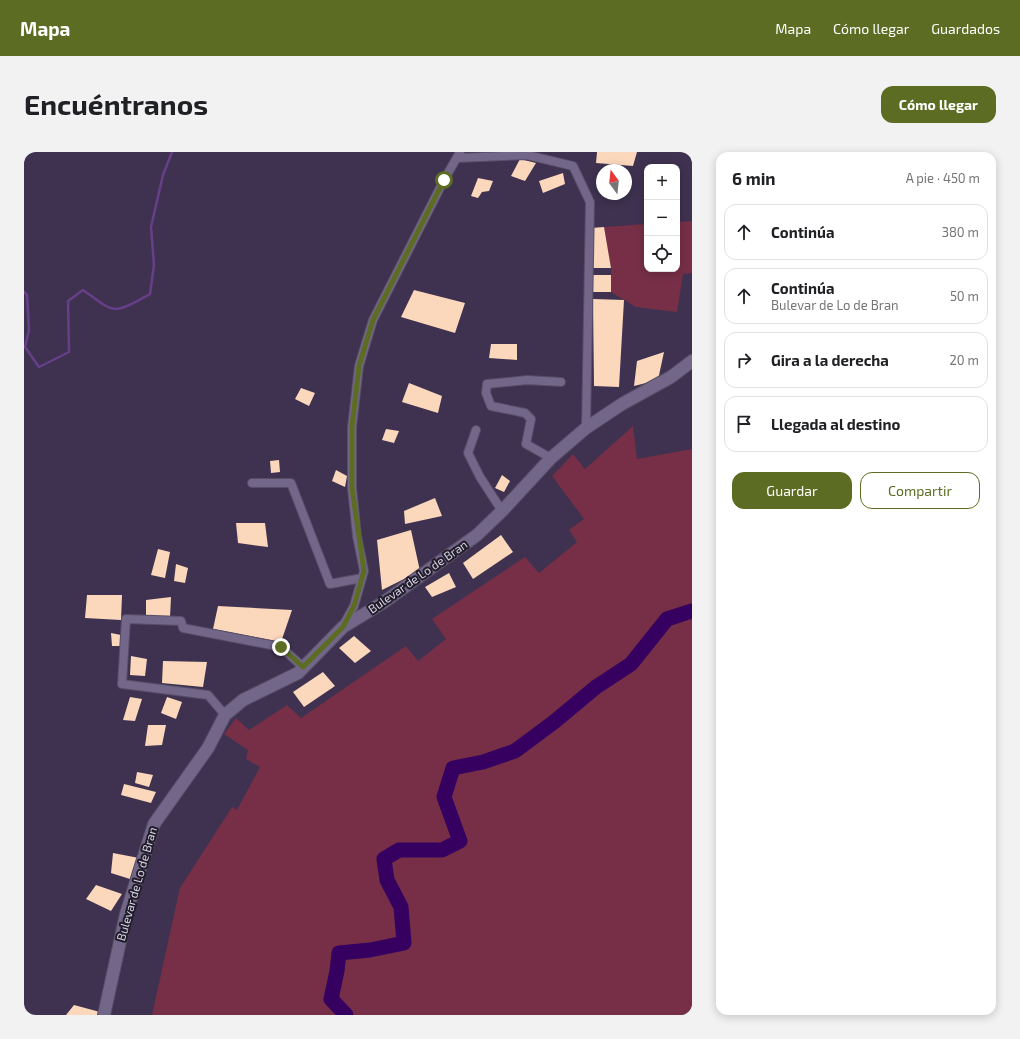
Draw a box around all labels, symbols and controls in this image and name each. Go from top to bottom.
text: Mapa [20,17,70,40]
text: Mapa [775,20,811,37]
text: Cómo llegar [833,20,909,37]
text: Guardados [931,20,1000,37]
button: Cómo llegar [881,86,996,123]
text: Encuéntranos [24,87,208,121]
north arrow [596,164,632,200]
map controls [644,164,680,272]
button: + [644,164,680,200]
text: 6 min [732,168,776,188]
text: A pie · 450 m [906,170,980,186]
route start [435,171,453,189]
button: − [644,200,680,236]
icon: ahead [733,221,755,243]
text: Continúa [771,223,834,241]
text: 380 m [942,224,979,240]
button: locate [644,236,680,272]
text: Continúa [771,279,834,297]
icon: ahead [733,285,755,307]
text: 50 m [950,288,979,304]
text: Bulevar de Lo de Bran [771,297,899,313]
icon: right [733,349,755,371]
text: Gira a la derecha [771,351,889,369]
text: 20 m [950,352,979,368]
icon: arrive [733,413,755,435]
text: Llegada al destino [771,415,900,433]
button: Guardar [732,472,852,509]
button: Compartir [860,472,980,509]
street label: Bulevar de Lo de Bran [365,537,470,616]
route end [272,638,290,656]
street label: Bulevar de Lo de Bran [113,825,159,942]

